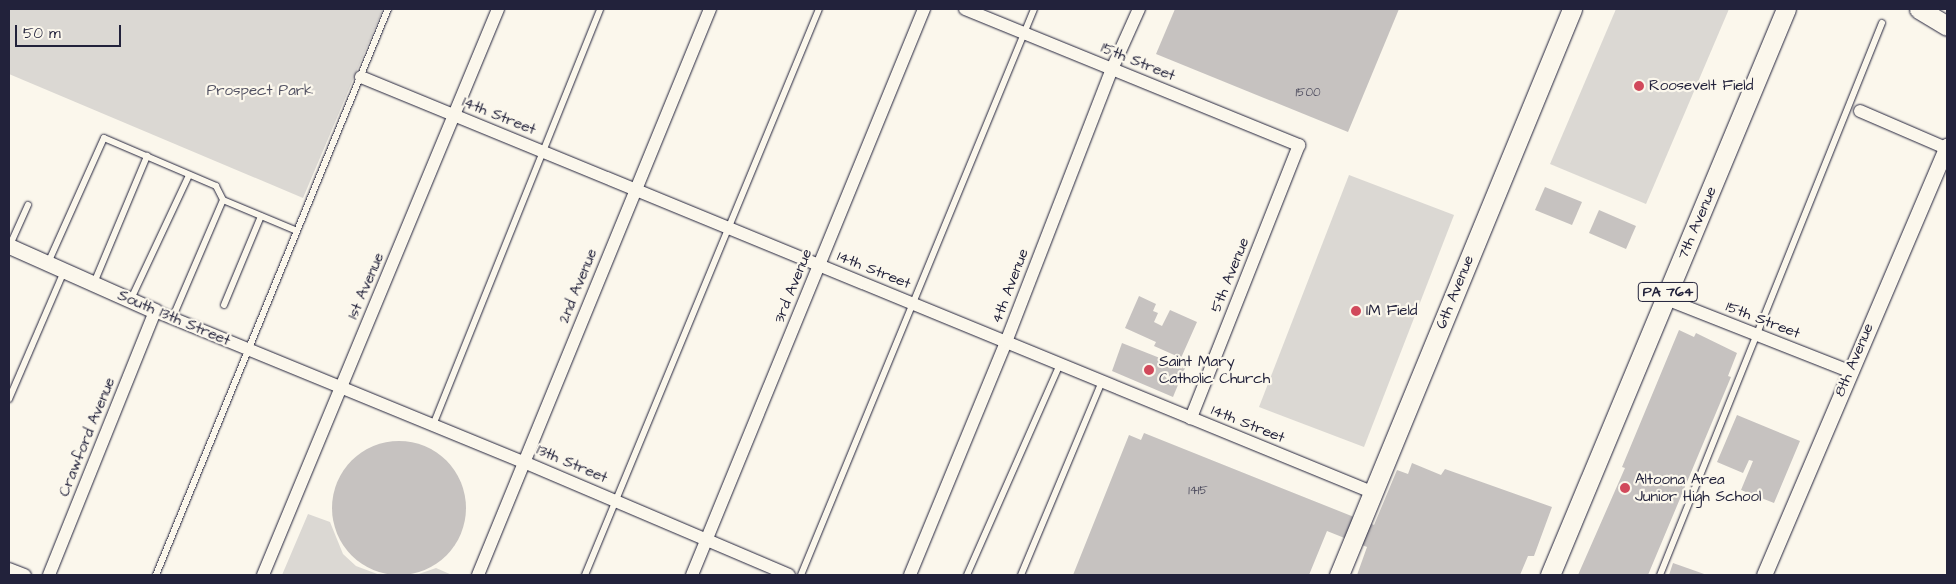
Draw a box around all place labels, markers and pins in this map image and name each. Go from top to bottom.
place label: Roosevelt Field [1649,77,1753,95]
marker: Roosevelt Field [1633,80,1645,92]
place label: IM Field [1366,302,1418,320]
marker: IM Field [1350,305,1362,317]
place label: Saint Mary Catholic Church [1159,352,1270,387]
marker: Saint Mary Catholic Church [1143,364,1155,376]
place label: Altoona Area Junior High School [1635,470,1761,505]
marker: Altoona Area Junior High School [1619,482,1631,494]

